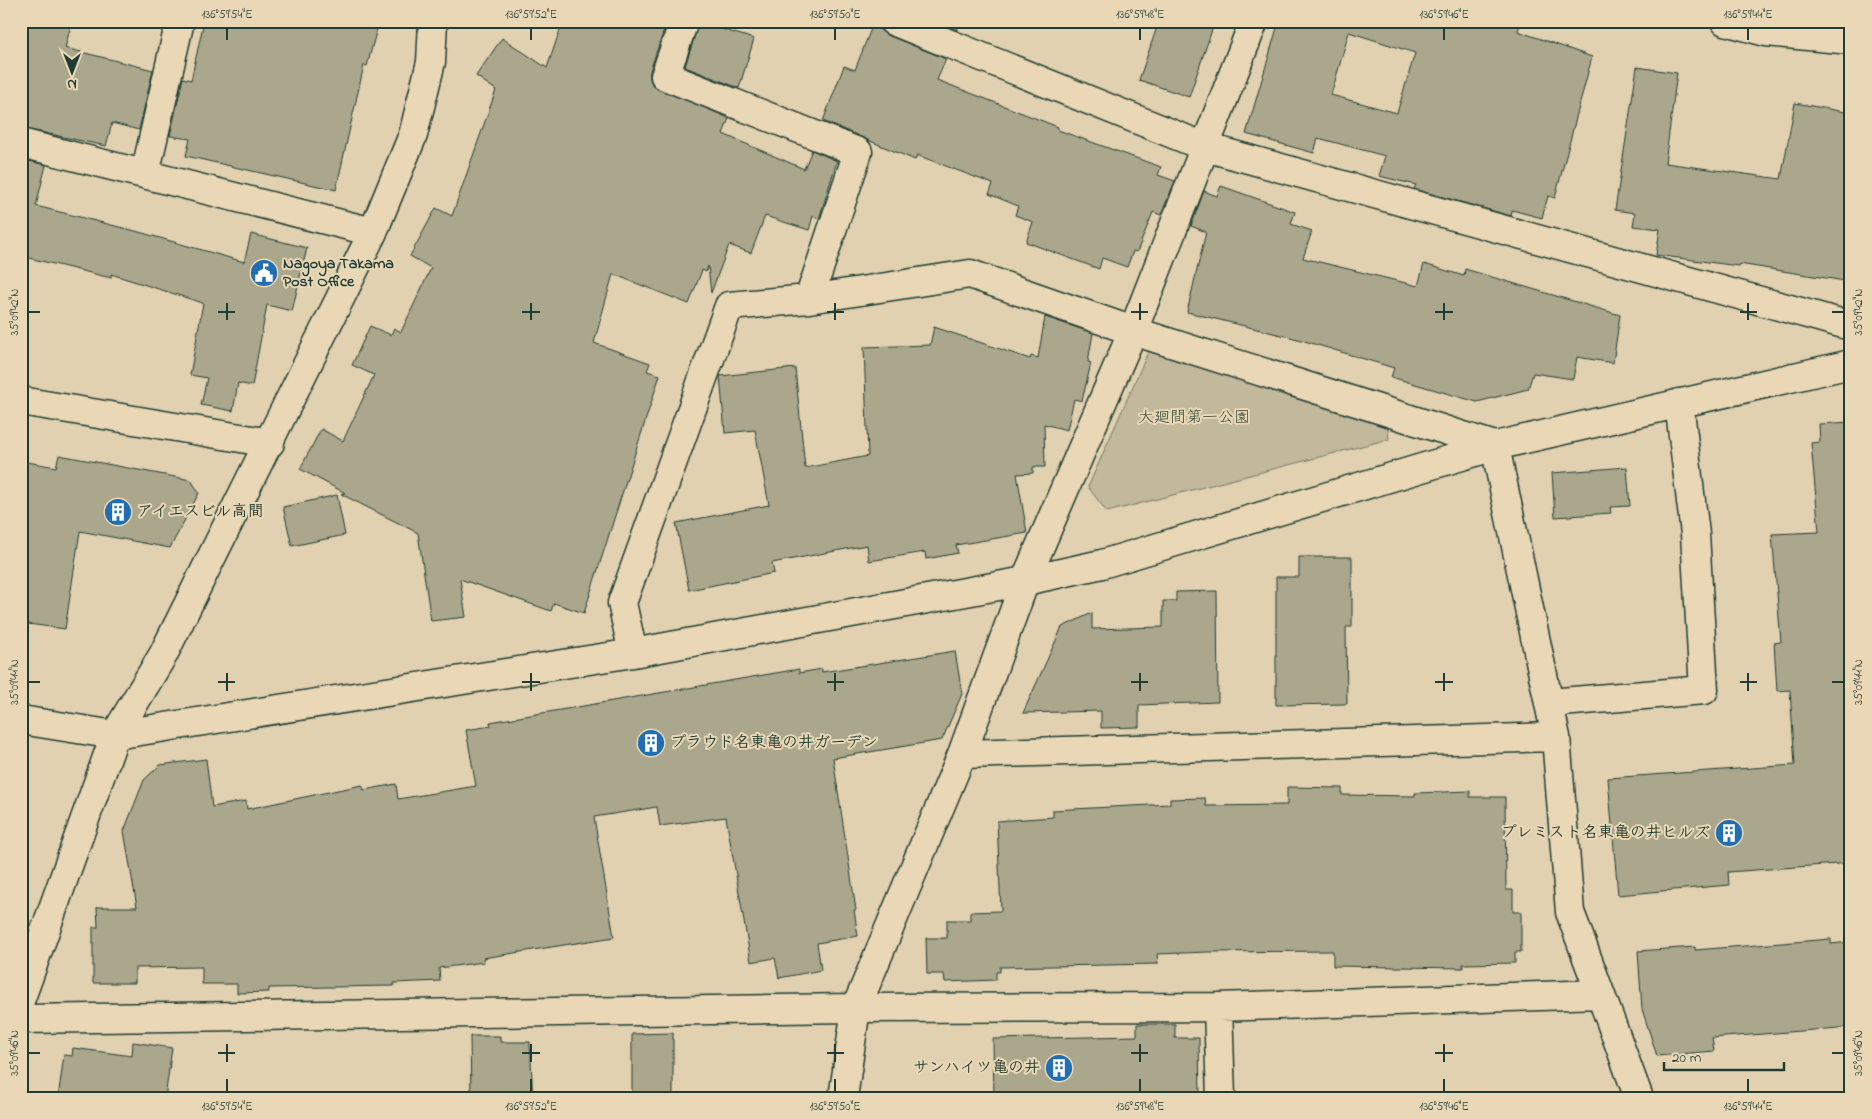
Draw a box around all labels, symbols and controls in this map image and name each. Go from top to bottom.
text: 136°59'54"E [202,6,252,24]
text: 136°59'52"E [505,6,557,24]
text: 136°59'50"E [809,6,861,24]
text: 136°59'48"E [1116,6,1164,24]
text: 136°59'46"E [1419,6,1469,24]
text: 136°59'44"E [1724,6,1772,24]
north arrow [48,48,98,98]
text: N [67,73,77,94]
place label: Nagoya Takama Post Office [283,252,394,294]
public building icon: Nagoya Takama Post Office [249,258,279,288]
text: 35°09'42"N [6,289,24,335]
text: 35°09'42"N [1850,289,1868,335]
park label: 大廻間第一公園 [1138,406,1250,430]
building icon: アイエスビル高間 [103,497,133,527]
place label: アイエスビル高間 [137,500,264,524]
text: 35°09'44"N [6,659,24,705]
text: 35°09'44"N [1850,659,1868,705]
building icon: プラウド名東亀の井ガーデン [636,728,666,758]
place label: プラウド名東亀の井ガーデン [670,731,878,755]
building icon: プレミスト名東亀の井ヒルズ [1714,818,1744,848]
place label: プレミスト名東亀の井ヒルズ [1500,821,1710,845]
text: 35°09'46"N [6,1030,24,1076]
text: 35°09'46"N [1850,1030,1868,1076]
scale bar [1664,1039,1784,1071]
text: 20 m [1672,1047,1702,1069]
building icon: サンハイツ亀の井 [1044,1053,1074,1083]
place label: サンハイツ亀の井 [913,1056,1040,1080]
text: 136°59'54"E [202,1098,252,1116]
text: 136°59'52"E [505,1098,557,1116]
text: 136°59'50"E [809,1098,861,1116]
text: 136°59'48"E [1116,1098,1164,1116]
text: 136°59'46"E [1419,1098,1469,1116]
text: 136°59'44"E [1724,1098,1772,1116]

